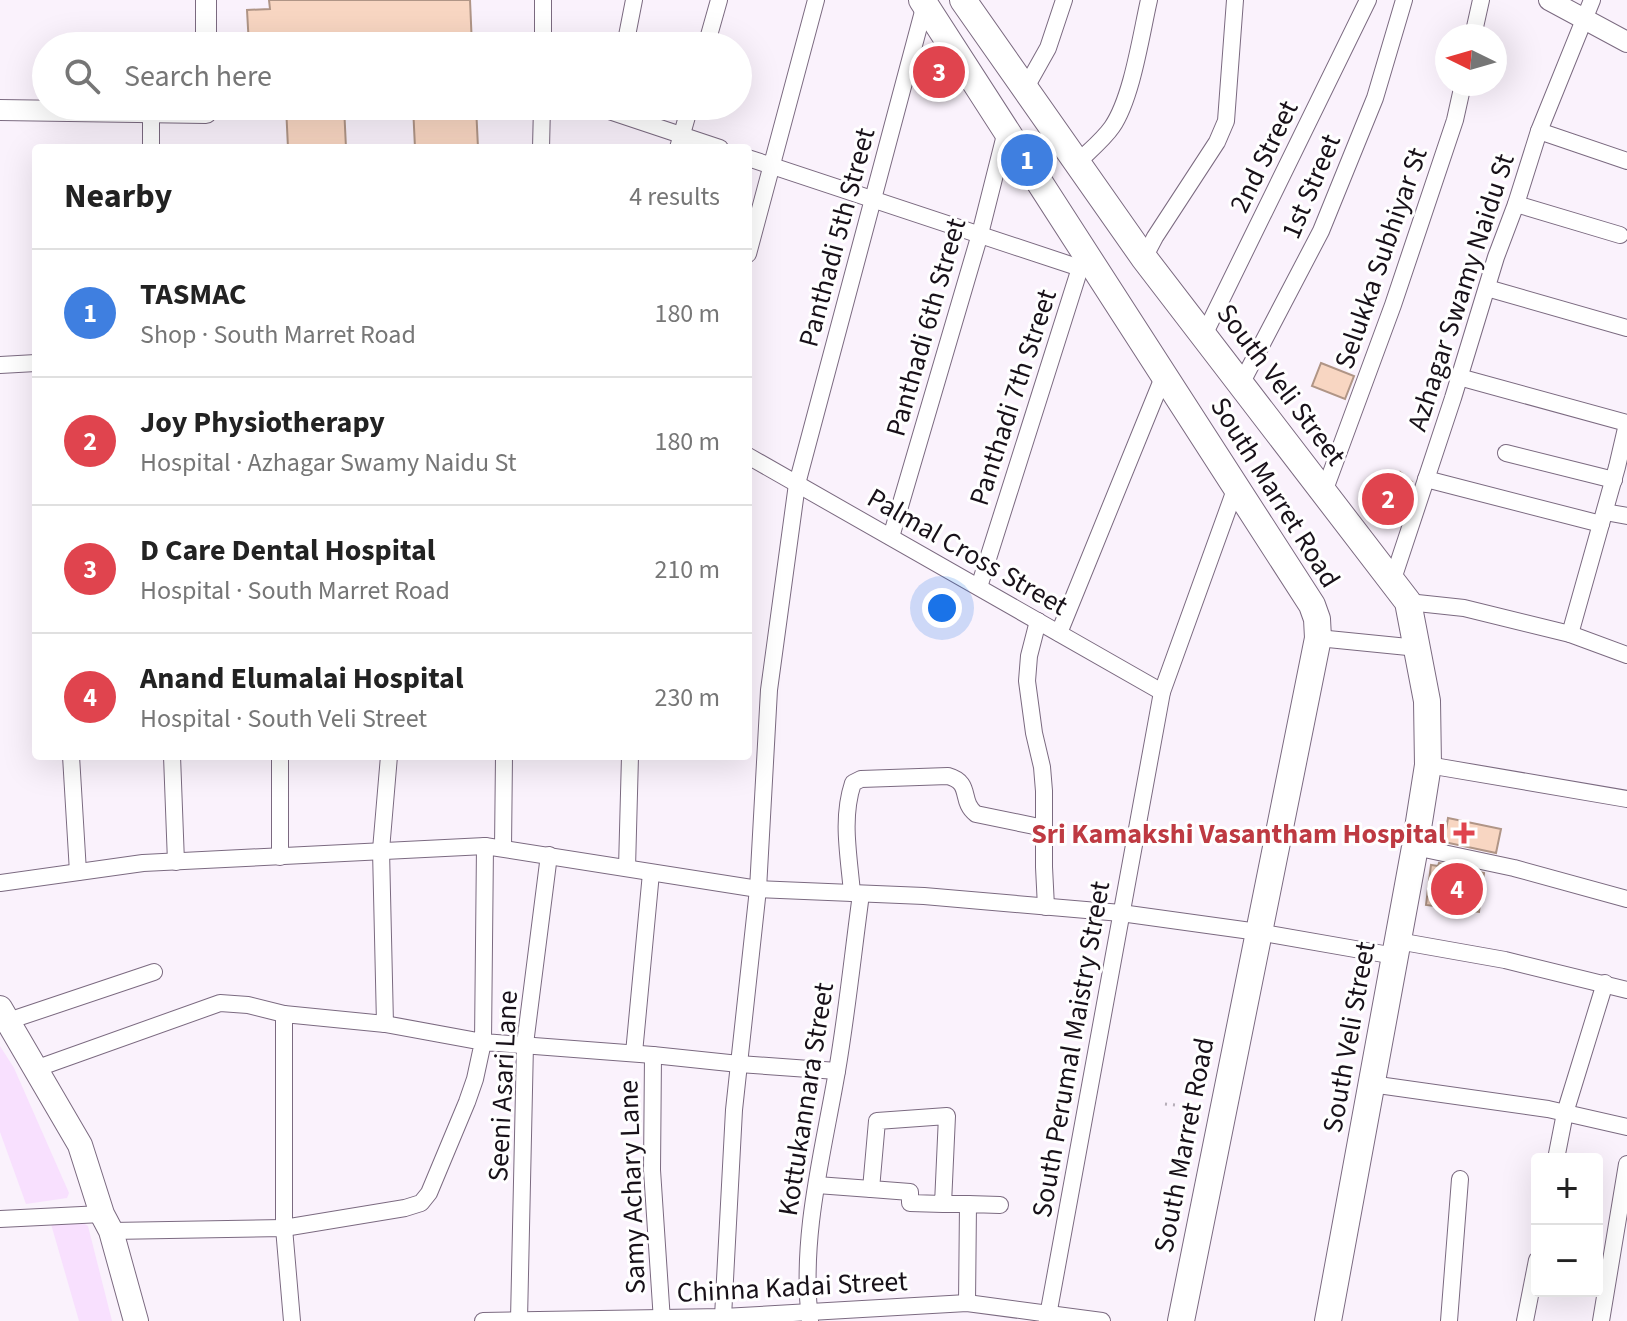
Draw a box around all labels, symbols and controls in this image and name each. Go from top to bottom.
north arrow [1435,24,1507,96]
search box [32,32,752,120]
pin: 3 [913,42,965,102]
icon: search [60,54,104,98]
text: Search here [124,55,272,98]
street label: 2nd Street [1220,93,1309,219]
street label: Panthadi 5th Street [788,123,886,351]
street label: 1st Street [1271,127,1351,245]
pin: 1 [1001,130,1053,190]
street label: Selukka Subhiyar St [1324,142,1438,374]
street label: Azhagar Swamy Naidu St [1397,148,1525,436]
text: Nearby [64,172,172,221]
text: 4 results [629,178,720,215]
street label: Panthadi 6th Street [876,213,976,441]
text: TASMAC [140,273,247,316]
street label: Panthadi 7th Street [959,283,1067,511]
text: 1 [83,295,97,332]
text: 180 m [654,295,720,332]
street label: South Veli Street [1207,295,1356,474]
text: Shop · South Marret Road [140,316,416,353]
street label: South Marret Road [1200,389,1350,596]
text: Joy Physiotherapy [140,401,385,444]
text: 2 [83,423,97,460]
text: 180 m [654,423,720,460]
text: Hospital · Azhagar Swamy Naidu St [140,444,516,481]
pin: 2 [1362,469,1414,529]
street label: Palmal Cross Street [860,478,1076,626]
text: D Care Dental Hospital [140,529,435,572]
text: 3 [83,551,97,588]
text: 210 m [654,551,720,588]
text: Hospital · South Marret Road [140,572,450,609]
your location [922,588,962,628]
text: Anand Elumalai Hospital [140,657,464,700]
text: 4 [83,679,97,716]
text: 230 m [654,679,720,716]
text: Hospital · South Veli Street [140,700,427,737]
place label: Sri Kamakshi Vasantham Hospital [1031,814,1446,854]
marker: Sri Kamakshi Vasantham Hospital [1453,822,1475,844]
pin: 4 [1431,859,1483,919]
street label: South Perumal Maistry Street [1022,877,1120,1221]
street label: South Veli Street [1313,938,1386,1136]
street label: Kottukannara Street [768,979,844,1219]
street label: Seeni Asari Lane [478,989,528,1183]
street label: South Marret Road [1144,1034,1224,1256]
street label: Samy Achary Lane [608,1079,656,1295]
map controls [1531,1153,1603,1297]
button: + [1531,1153,1603,1225]
button: − [1531,1225,1603,1297]
street label: Chinna Kadai Street [676,1261,909,1313]

